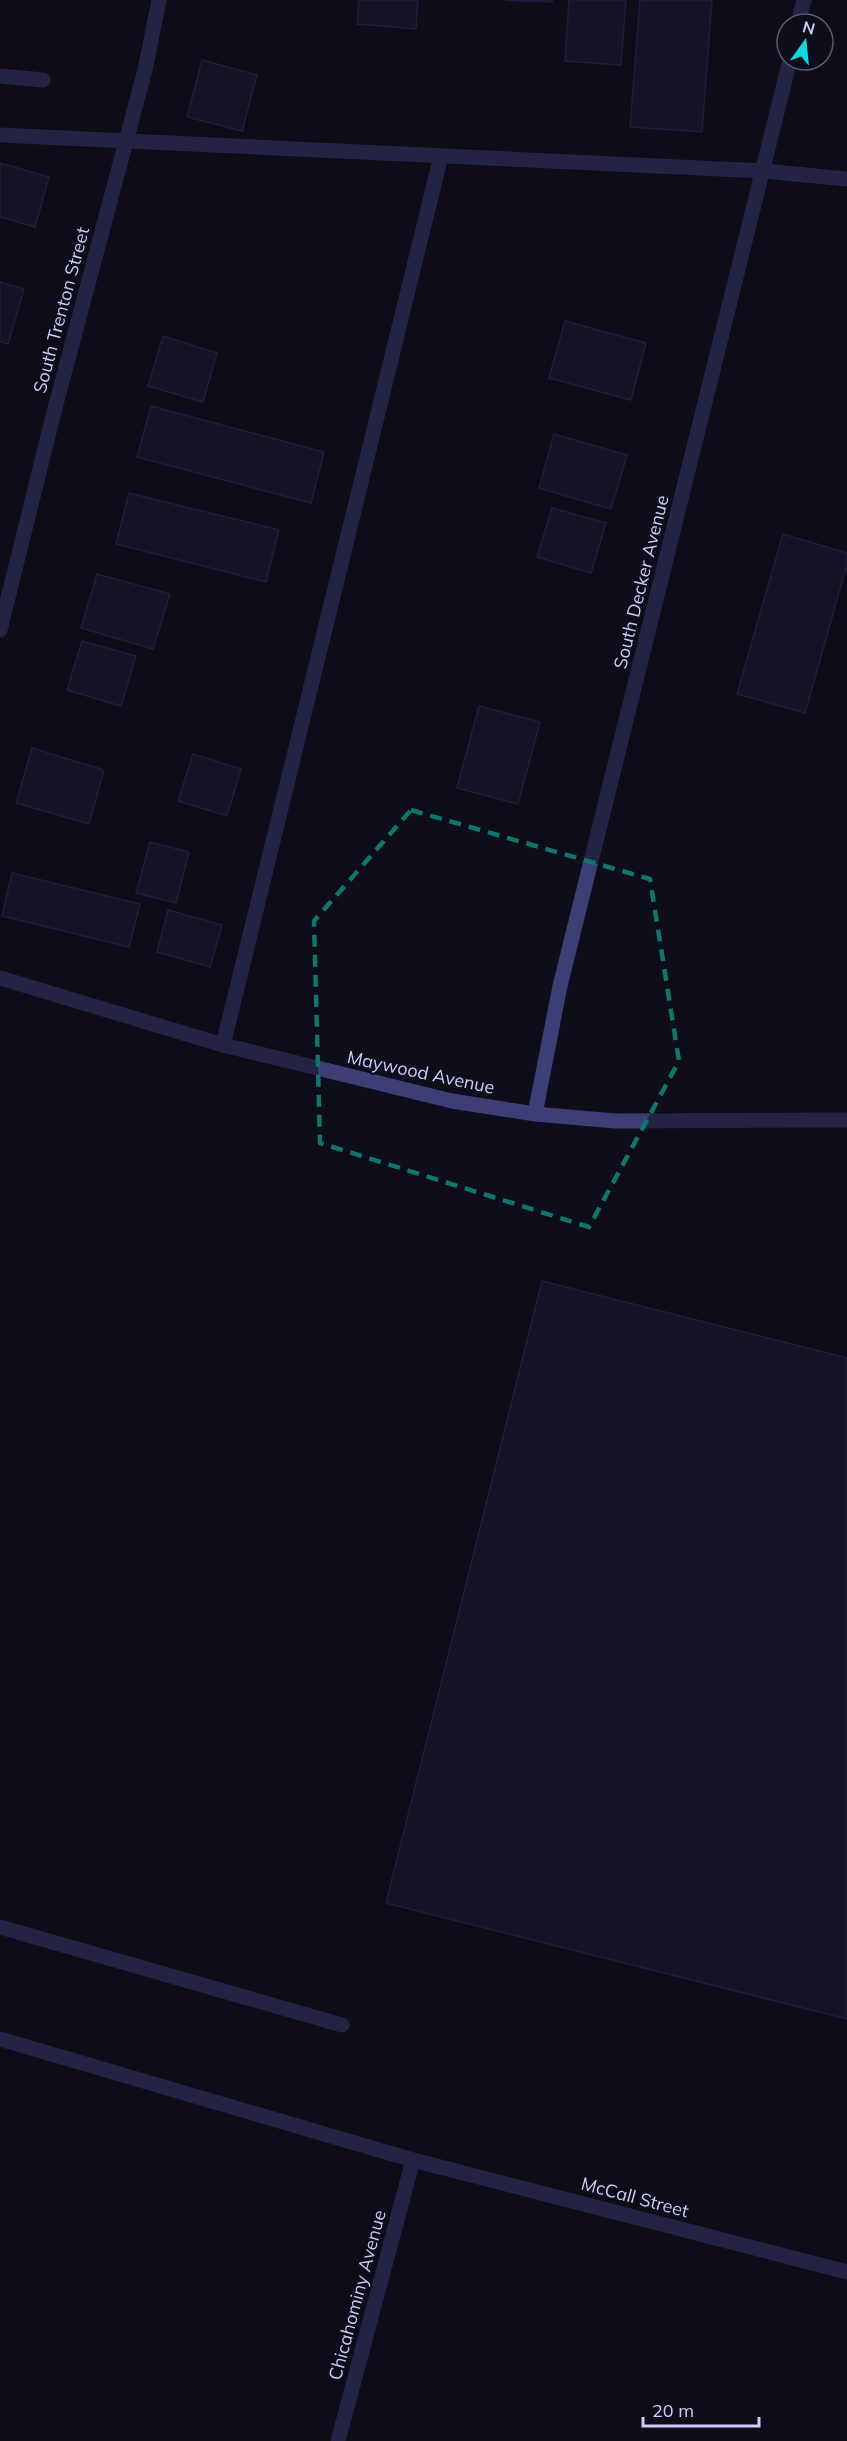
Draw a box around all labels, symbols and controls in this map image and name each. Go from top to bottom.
north arrow [775,12,835,72]
text: N [800,16,817,39]
street label: South Trenton Street [28,224,94,396]
street label: South Decker Avenue [608,493,674,671]
street label: Maywood Avenue [345,1045,497,1099]
street label: McCall Street [579,2172,691,2222]
street label: Chicahominy Avenue [323,2207,391,2383]
scale bar [643,2390,758,2428]
text: 20 m [652,2399,694,2422]

